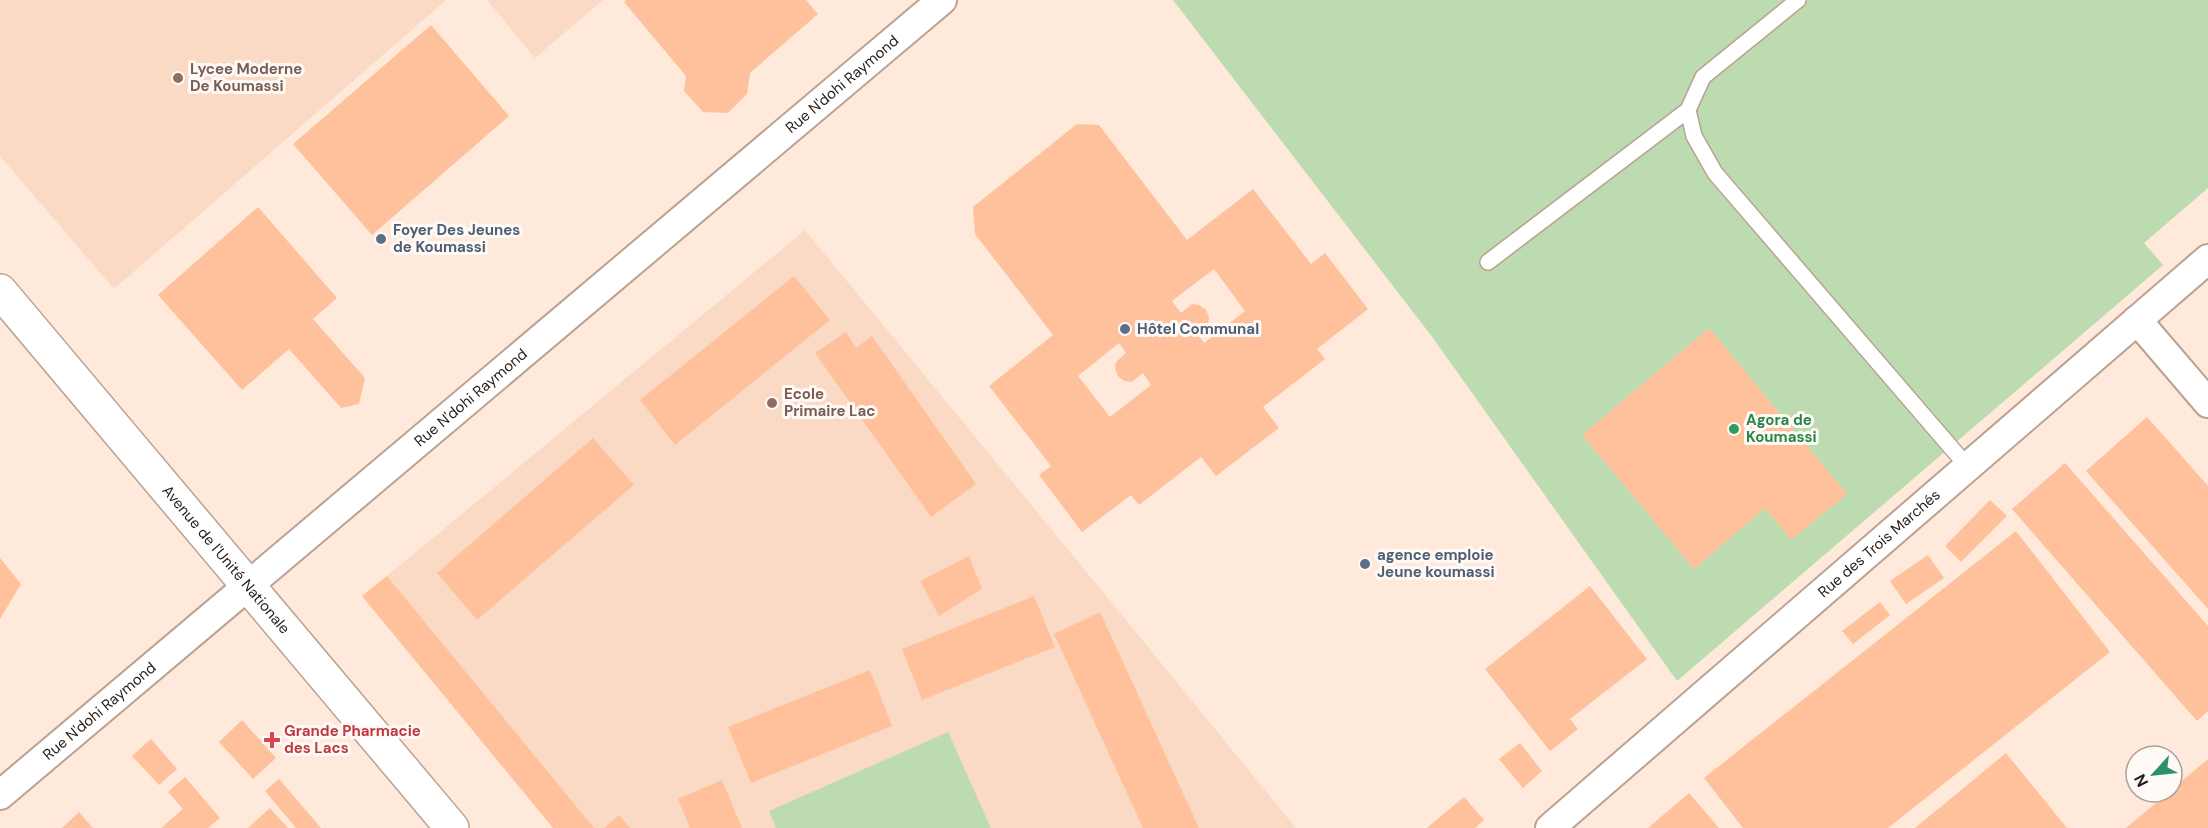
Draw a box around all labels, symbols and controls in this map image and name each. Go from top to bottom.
street label: Rue N'dohi Raymond [781,31,903,138]
place label: Lycee Moderne De Koumassi [190,59,302,96]
marker: Lycee Moderne De Koumassi [171,71,185,85]
place label: Foyer Des Jeunes de Koumassi [393,220,520,257]
marker: Foyer Des Jeunes de Koumassi [374,232,388,246]
place label: Hôtel Communal [1137,319,1259,339]
marker: Hôtel Communal [1118,322,1132,336]
street label: Rue N'dohi Raymond [410,344,531,451]
place label: Ecole Primaire Lac [784,384,875,421]
marker: Ecole Primaire Lac [765,396,779,410]
place label: Agora de Koumassi [1746,410,1817,447]
marker: Agora de Koumassi [1727,422,1741,436]
street label: Avenue de l'Unité Nationale [158,481,294,638]
street label: Rue des Trois Marchés [1814,485,1944,602]
place label: agence emploie Jeune koumassi [1377,545,1495,582]
marker: agence emploie Jeune koumassi [1358,557,1372,571]
street label: Rue N'dohi Raymond [39,658,160,765]
place label: Grande Pharmacie des Lacs [284,721,421,758]
marker: Grande Pharmacie des Lacs [265,733,279,747]
north arrow [2124,744,2184,804]
text: N [2129,771,2153,791]

